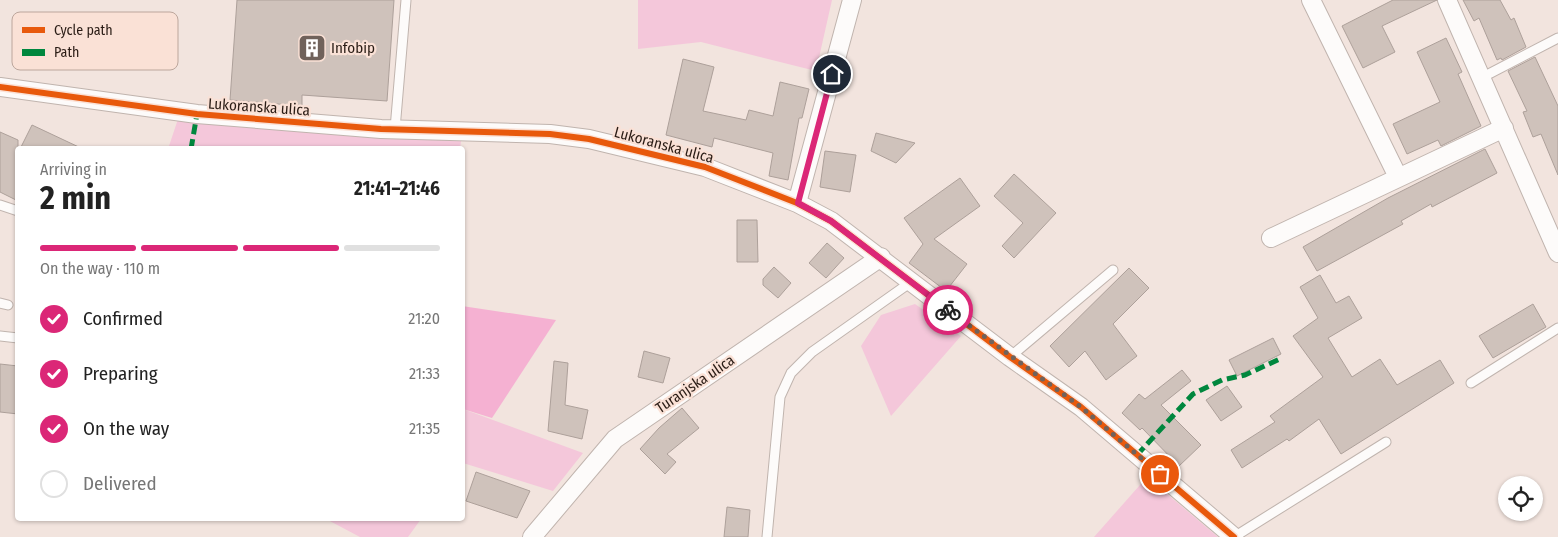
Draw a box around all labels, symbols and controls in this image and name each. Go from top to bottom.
legend [12,12,178,70]
text: Cycle path [54,22,113,39]
building icon: Infobip [297,33,327,63]
place label: Infobip [331,39,375,57]
text: Path [54,44,79,61]
pin [811,53,853,95]
icon: home [818,60,846,88]
street label: Lukoranska ulica [207,94,311,120]
street label: Lukoranska ulica [612,123,716,167]
text: Arriving in [40,160,107,179]
text: 21:41–21:46 [354,177,440,200]
text: 2 min [40,179,111,217]
text: On the way · 110 m [40,259,160,278]
courier [923,285,973,335]
icon: bike [934,296,962,324]
icon: check [40,305,68,333]
text: Confirmed [83,307,163,330]
text: 21:20 [408,309,440,328]
street label: Turanjska ulica [652,351,738,417]
icon: check [40,360,68,388]
text: Preparing [83,362,158,385]
text: 21:33 [409,364,440,383]
icon: check [40,415,68,443]
text: On the way [83,417,169,440]
text: 21:35 [409,419,440,438]
pin [1139,453,1181,495]
icon: bag [1146,460,1174,488]
text: Delivered [83,472,157,495]
map controls [1498,476,1543,521]
button: locate [1498,476,1543,521]

